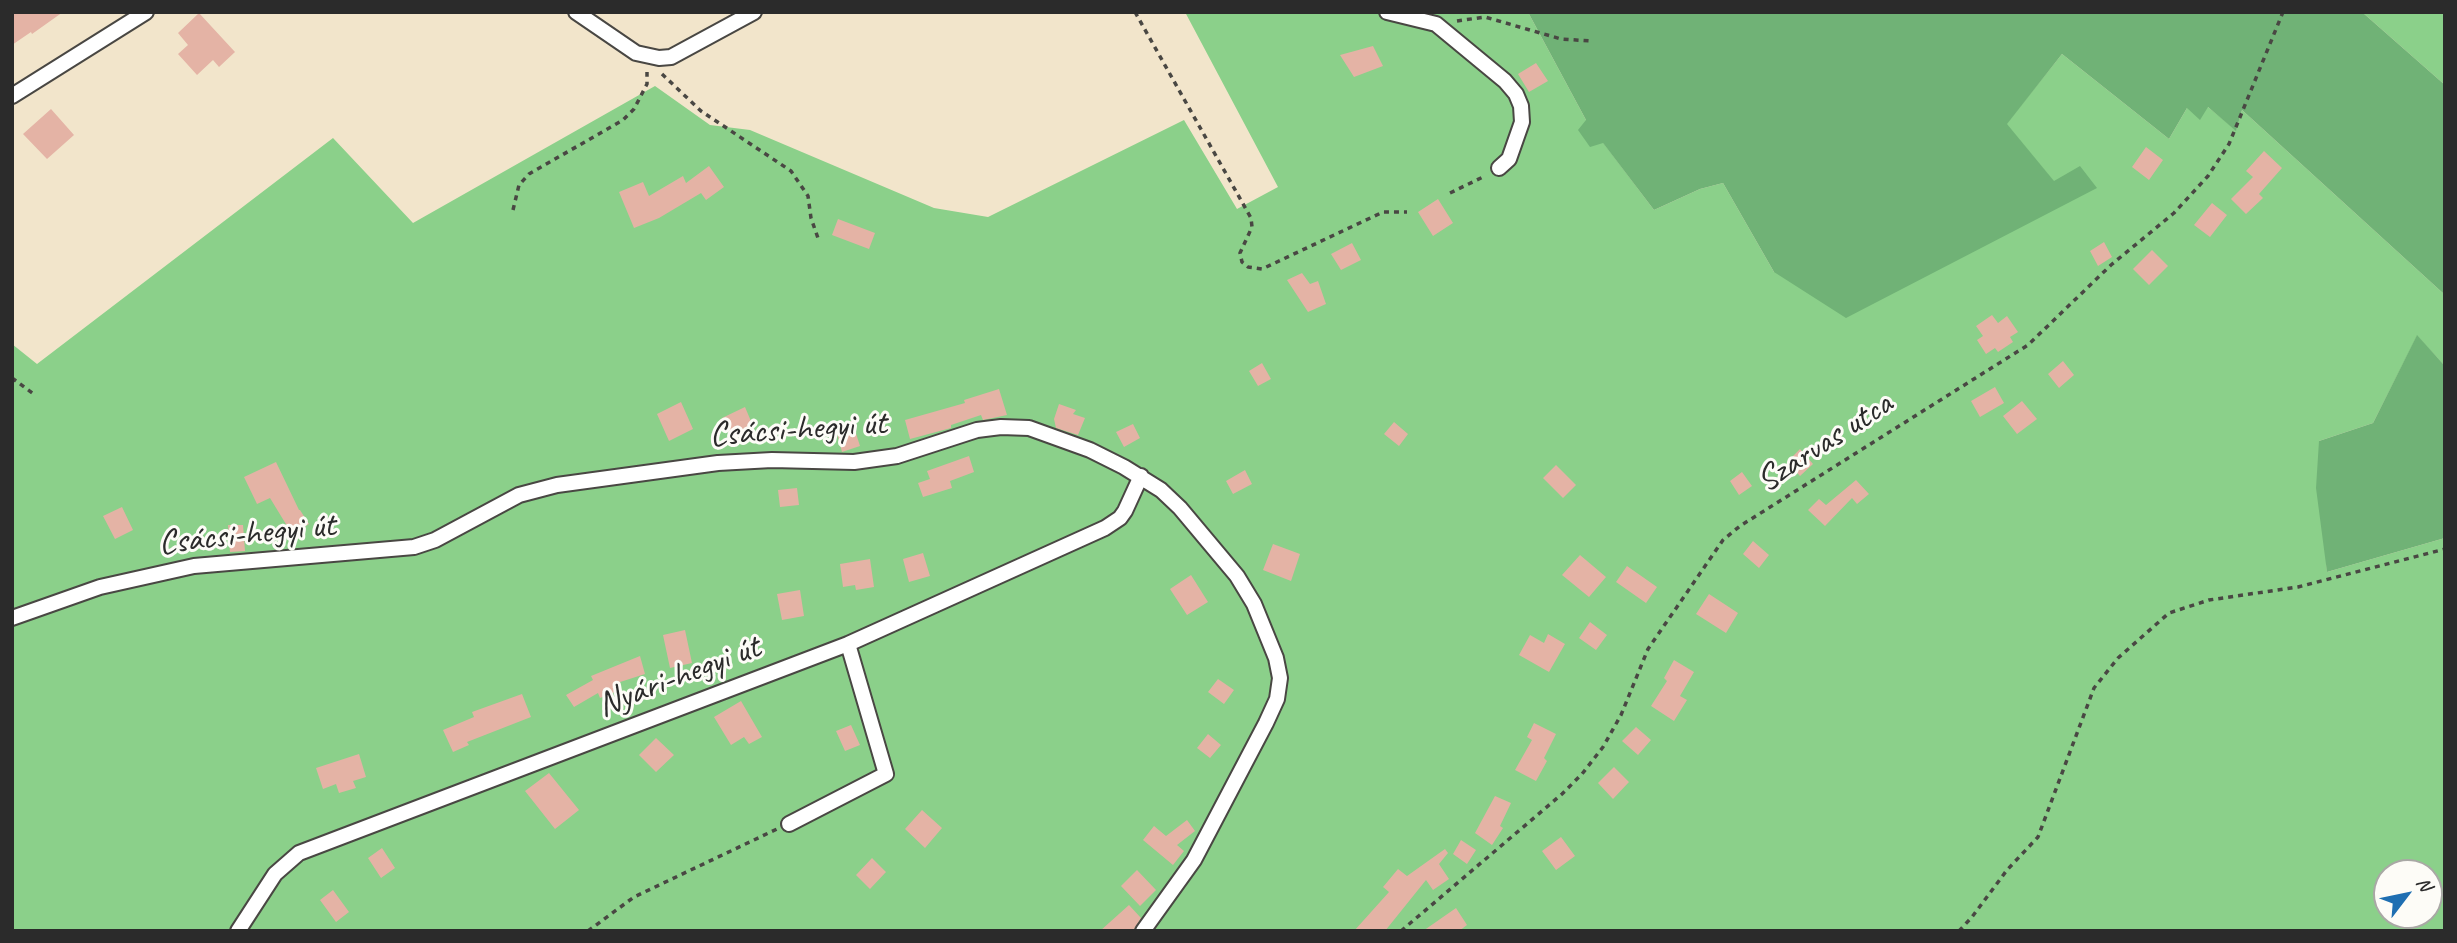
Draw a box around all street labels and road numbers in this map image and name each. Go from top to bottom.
street label: Szarvas utca [1749,384,1901,502]
street label: Csácsi-hegyi út [708,403,888,457]
street label: Csácsi-hegyi út [157,505,337,565]
street label: Nyári-hegyi út [592,627,766,727]

